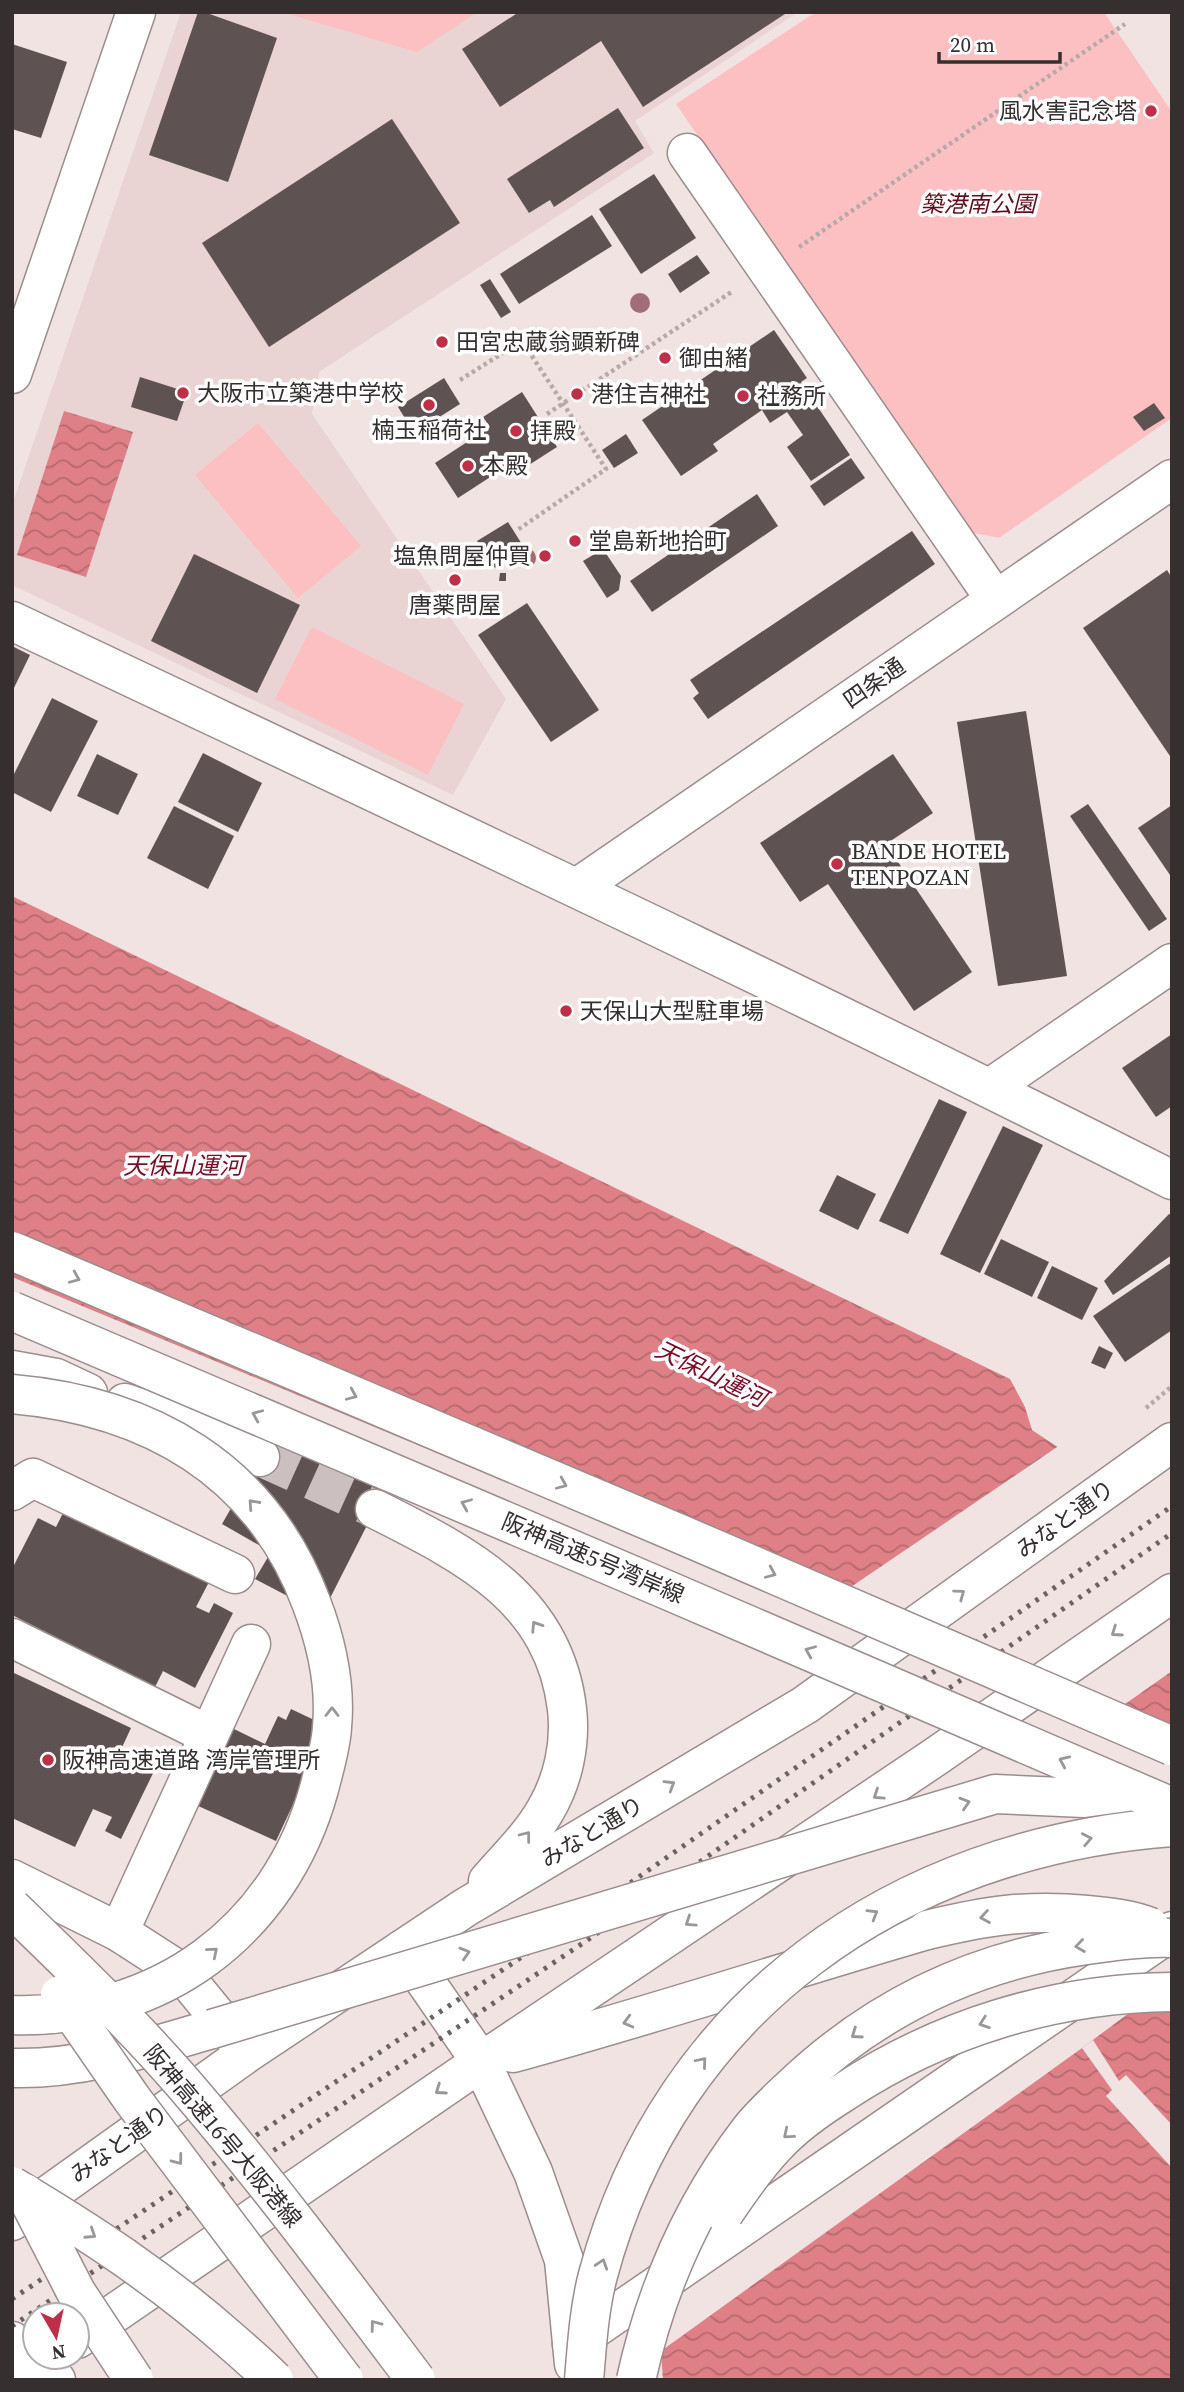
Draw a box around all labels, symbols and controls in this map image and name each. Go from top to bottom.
scale bar [939,21,1060,65]
text: 20 m [950,30,995,59]
place label: 風水害記念塔 [999,95,1137,127]
marker: 風水害記念塔 [1143,103,1159,119]
park label: 築港南公園 [921,188,1039,220]
place label: 田宮忠蔵翁顕新碑 [456,326,640,358]
marker: 田宮忠蔵翁顕新碑 [434,334,450,350]
place label: 御由緒 [679,342,748,374]
marker: 御由緒 [657,350,673,366]
place label: 大阪市立築港中学校 [197,377,404,409]
place label: 港住吉神社 [591,378,706,410]
place label: 社務所 [757,380,826,412]
marker: 大阪市立築港中学校 [175,385,191,401]
marker: 港住吉神社 [569,386,585,402]
marker: 社務所 [735,388,751,404]
marker: 楠玉稲荷社 [421,397,437,413]
place label: 楠玉稲荷社 [372,414,487,446]
place label: 拝殿 [530,415,576,447]
marker: 拝殿 [508,423,524,439]
place label: 本殿 [482,450,528,482]
marker: 本殿 [460,458,476,474]
place label: 堂島新地拾町 [589,525,727,557]
marker: 堂島新地拾町 [567,533,583,549]
place label: 塩魚問屋仲買 [393,540,531,572]
marker: 塩魚問屋仲買 [537,548,553,564]
marker: 唐薬問屋 [447,572,463,588]
place label: 唐薬問屋 [409,589,501,621]
street label: 四条通 [837,650,911,716]
place label: BANDE HOTEL TENPOZAN [851,835,1006,893]
marker: BANDE HOTEL TENPOZAN [829,856,845,872]
place label: 天保山大型駐車場 [580,995,764,1027]
marker: 天保山大型駐車場 [558,1003,574,1019]
water label: 天保山運河 [123,1149,247,1182]
one-way arrow [68,1270,80,1284]
water label: 天保山運河 [650,1332,776,1416]
one-way arrow [346,1387,358,1401]
one-way arrow [251,1409,264,1423]
street label: みなと通り [1009,1472,1121,1566]
one-way arrow [554,1476,567,1490]
one-way arrow [461,1498,473,1512]
one-way arrow [249,1499,261,1512]
street label: 阪神高速5号湾岸線 [497,1505,689,1611]
one-way arrow [764,1565,776,1579]
one-way arrow [952,1590,965,1602]
one-way arrow [532,1620,545,1633]
one-way arrow [1111,1624,1124,1636]
one-way arrow [805,1645,818,1659]
one-way arrow [324,1706,340,1717]
place label: 阪神高速道路 湾岸管理所 [62,1744,320,1776]
marker: 阪神高速道路 湾岸管理所 [40,1752,56,1768]
one-way arrow [1059,1755,1071,1769]
one-way arrow [663,1781,676,1794]
one-way arrow [873,1787,886,1800]
street label: みなと通り [534,1789,650,1875]
one-way arrow [958,1796,970,1811]
one-way arrow [518,1831,531,1844]
one-way arrow [1081,1832,1093,1847]
one-way arrow [979,1909,990,1924]
one-way arrow [866,1910,879,1923]
one-way arrow [684,1914,697,1927]
one-way arrow [1074,1938,1085,1953]
one-way arrow [459,1946,471,1961]
one-way arrow [205,1948,218,1960]
one-way arrow [622,2014,634,2028]
one-way arrow [979,2015,991,2029]
one-way arrow [851,2026,864,2038]
street label: 阪神高速16号大阪港線 [137,2038,309,2234]
one-way arrow [694,2057,707,2070]
one-way arrow [435,2082,448,2094]
street label: みなと通り [63,2097,175,2191]
one-way arrow [783,2126,795,2139]
one-way arrow [169,2152,182,2165]
one-way arrow [84,2226,97,2239]
one-way arrow [593,2258,608,2270]
north arrow [21,2301,91,2371]
one-way arrow [370,2320,383,2333]
text: N [50,2339,68,2367]

